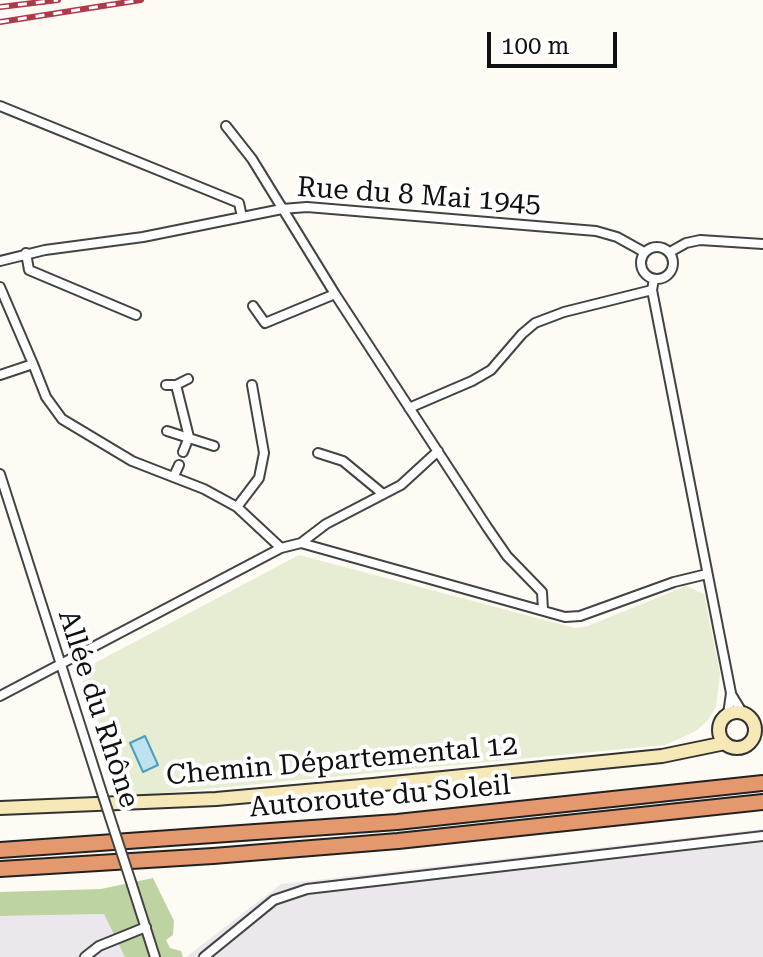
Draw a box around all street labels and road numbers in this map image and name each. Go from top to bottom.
street label: Rue du 8 Mai 1945 [296,171,542,221]
street label: Allée du Rhône [50,606,146,812]
street label: Chemin Départemental 12 [165,729,519,793]
street label: Autoroute du Soleil [248,769,512,825]

